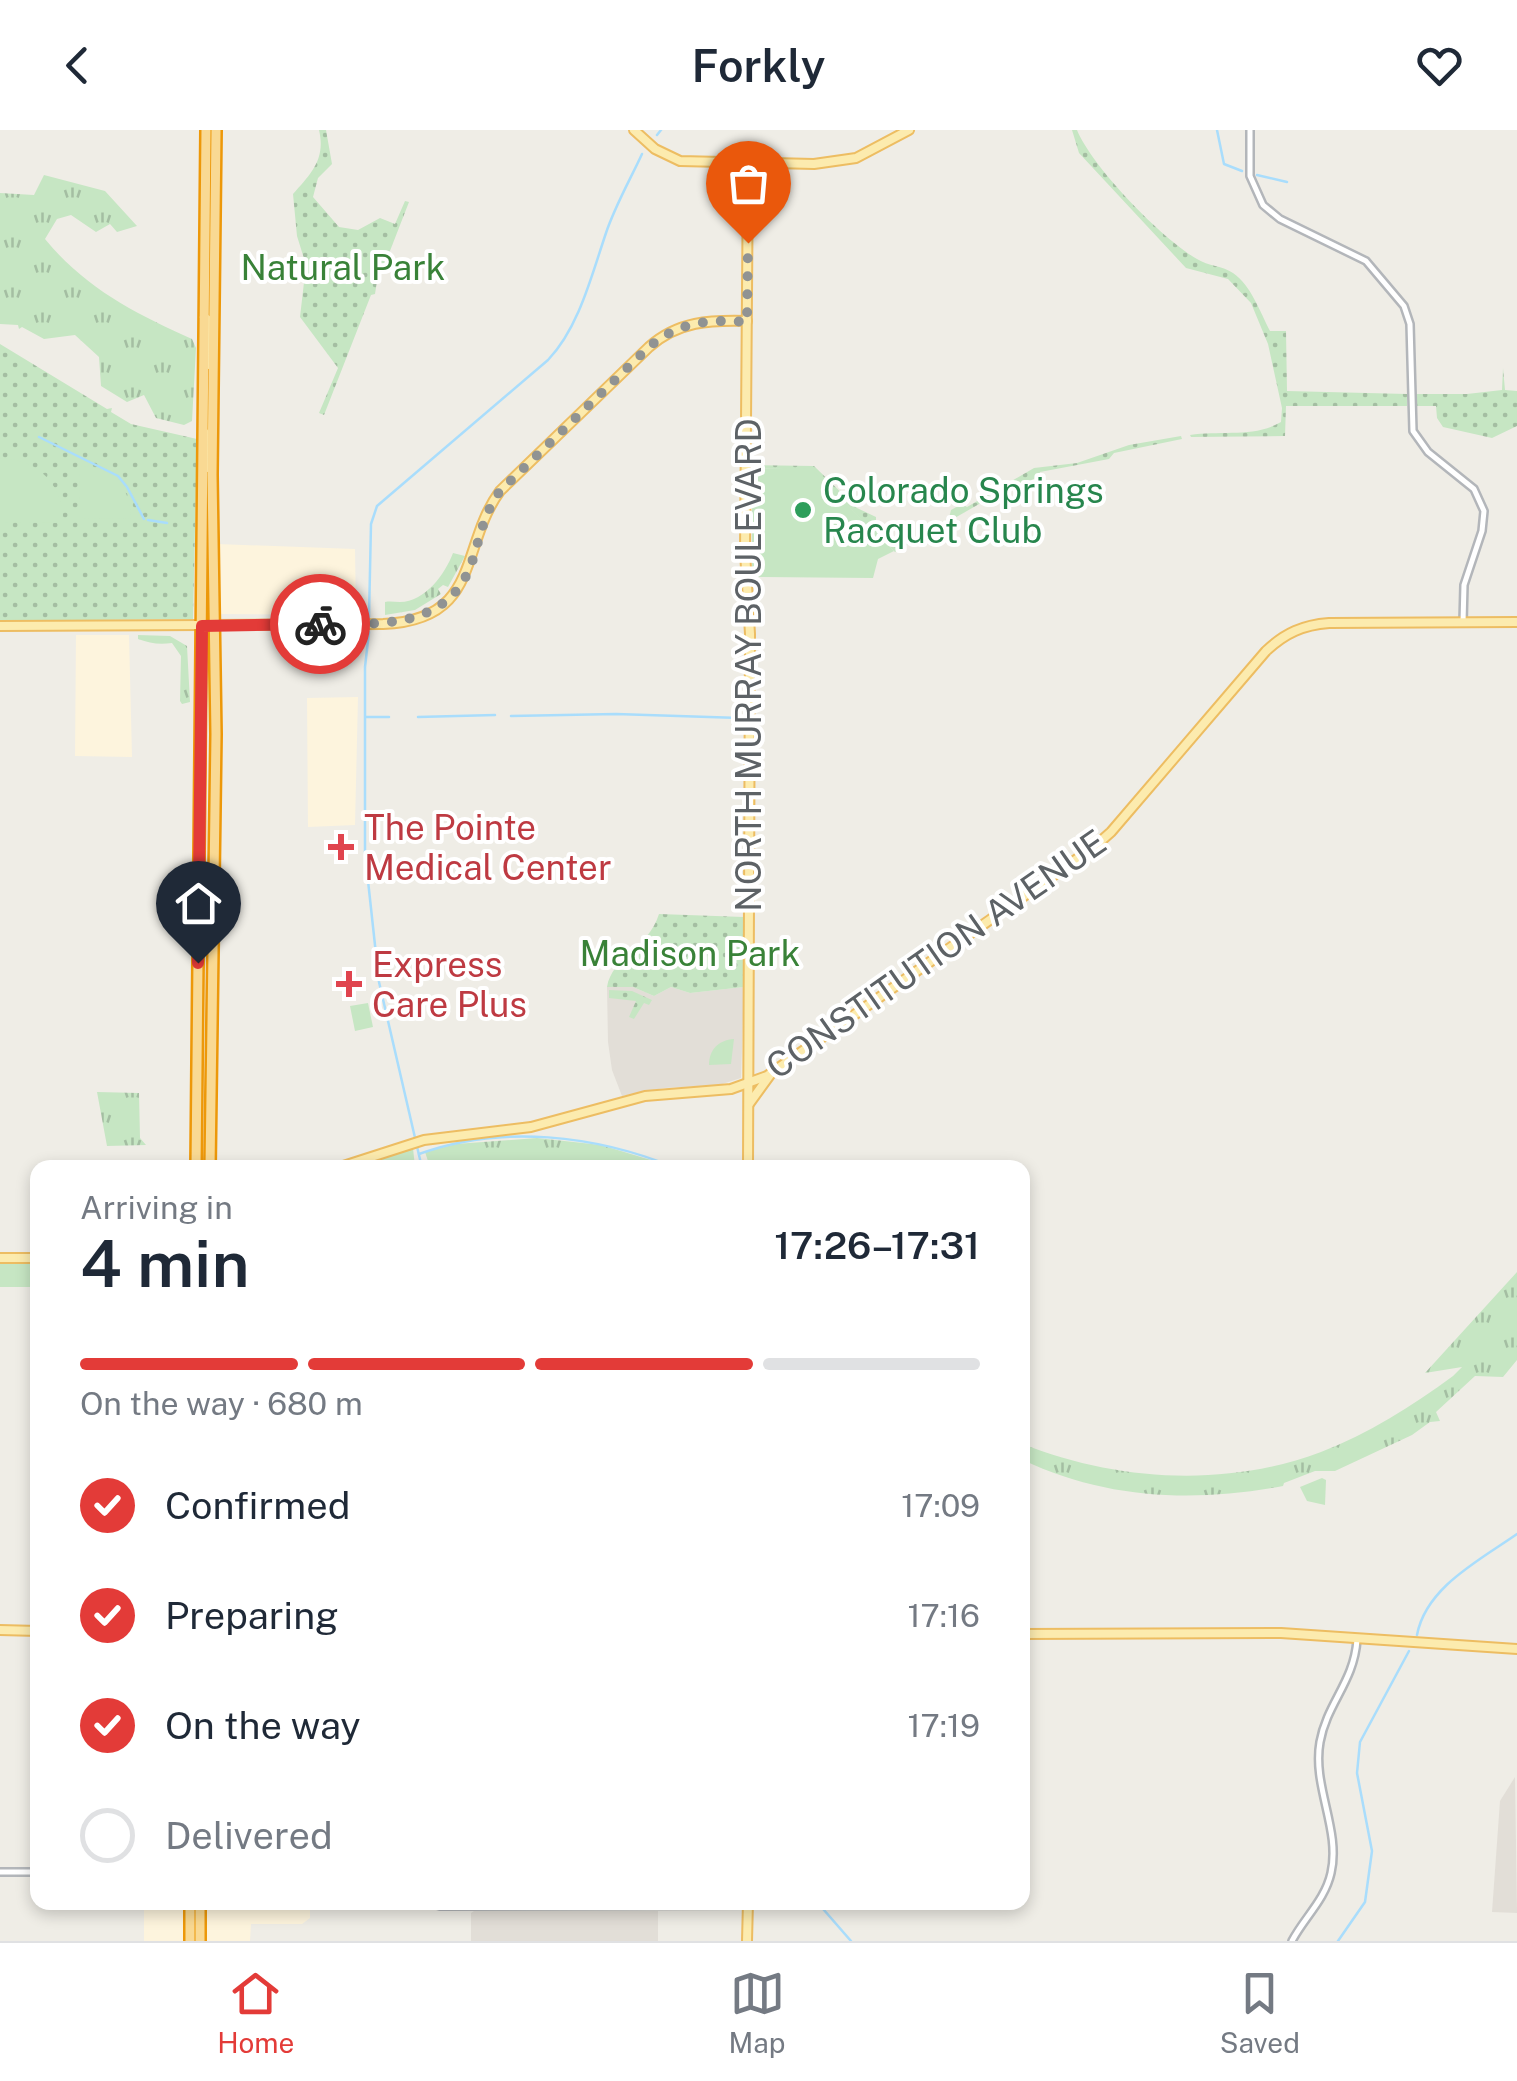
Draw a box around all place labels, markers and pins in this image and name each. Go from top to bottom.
pin [706,141,791,244]
place label: Colorado Springs Racquet Club [823,470,1104,551]
marker: Colorado Springs Racquet Club [792,499,814,521]
place label: The Pointe Medical Center [364,807,612,888]
marker: The Pointe Medical Center [328,834,354,860]
pin [156,861,241,964]
place label: Express Care Plus [372,944,527,1025]
marker: Express Care Plus [336,971,362,997]

